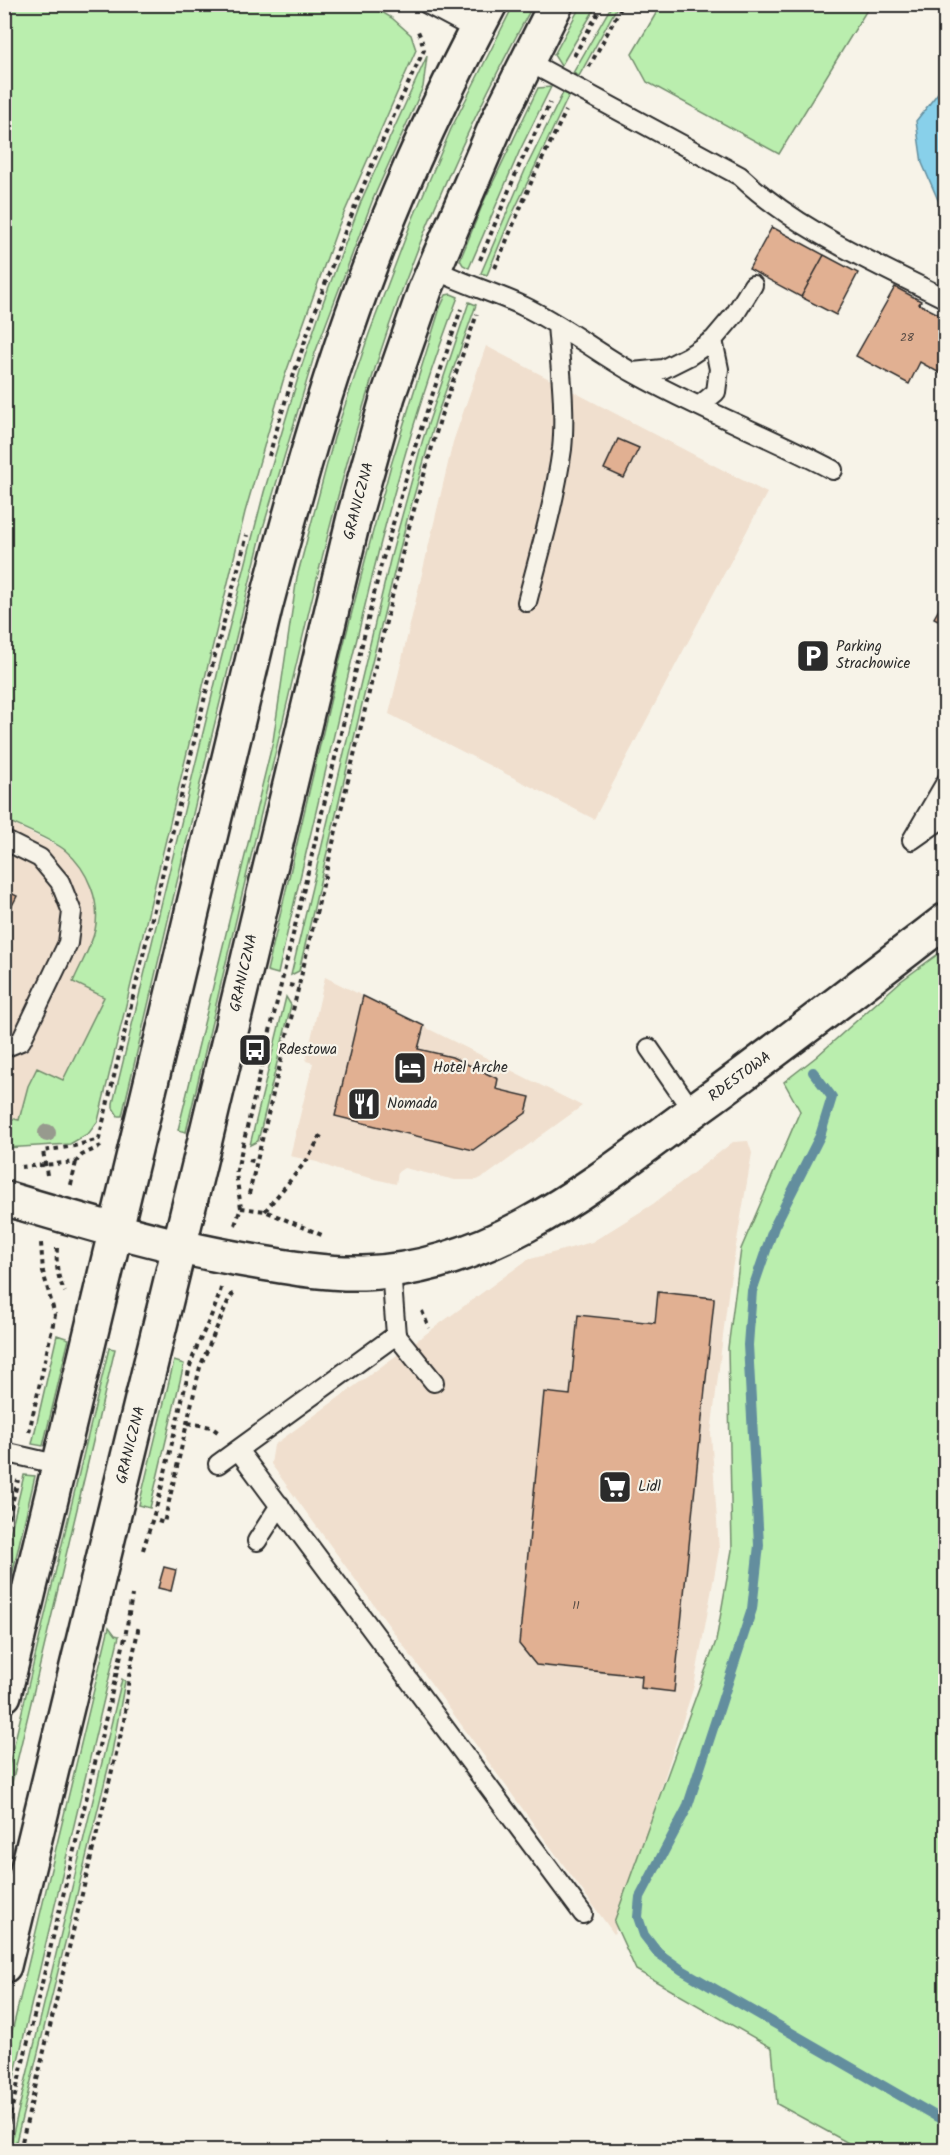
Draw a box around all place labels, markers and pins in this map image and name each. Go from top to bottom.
place label: Parking Strachowice [836,635,911,676]
parking icon: Parking Strachowice [795,638,831,674]
bus stop icon: Rdestowa [237,1032,273,1068]
place label: Rdestowa [278,1038,337,1062]
hotel icon: Hotel Arche [392,1050,428,1086]
place label: Hotel Arche [433,1056,508,1080]
restaurant icon: Nomada [346,1086,382,1122]
place label: Nomada [387,1092,437,1116]
supermarket icon: Lidl [597,1469,633,1505]
place label: Lidl [638,1475,661,1499]

